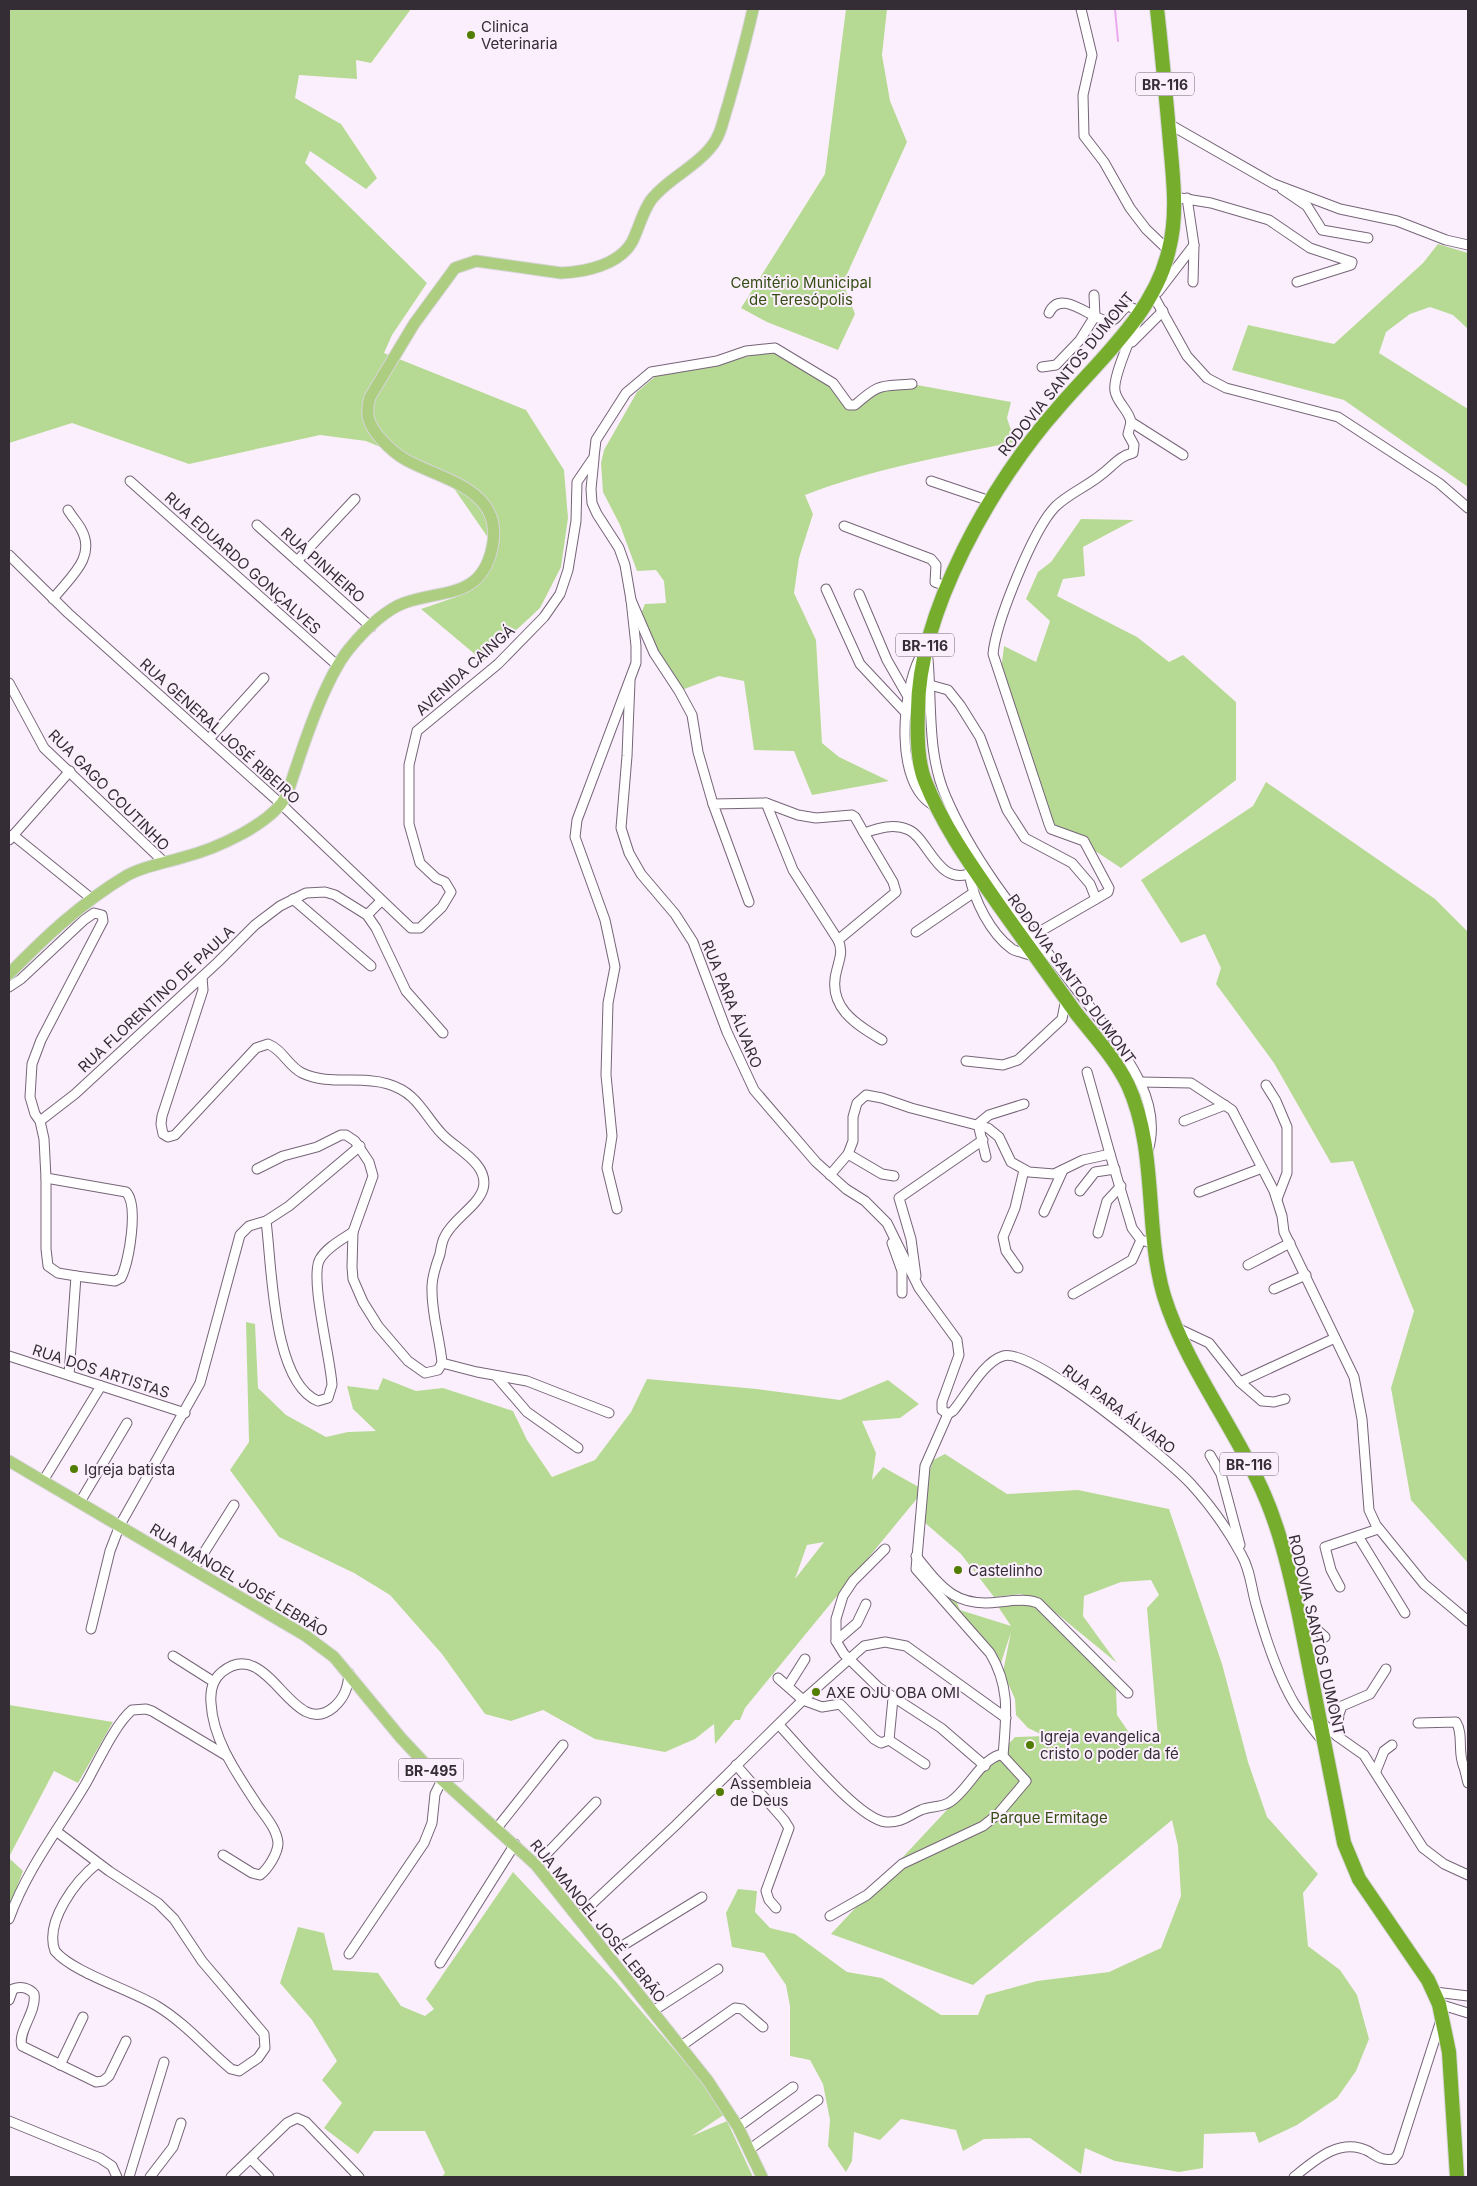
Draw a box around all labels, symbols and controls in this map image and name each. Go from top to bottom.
place label: Clinica Veterinaria [481,17,558,53]
marker: Clinica Veterinaria [465,29,477,41]
road number: BR-116 [1136,72,1194,96]
park label: Cemitério Municipal de Teresópolis [730,273,872,309]
street label: RODOVIA SANTOS DUMONT [994,288,1138,460]
street label: RUA EDUARDO GONÇALVES [161,488,325,638]
street label: RUA PINHEIRO [277,523,369,607]
street label: AVENIDA CAINGÁ [412,621,518,719]
road number: BR-116 [896,634,954,656]
street label: RUA GENERAL JOSÉ RIBEIRO [136,654,304,808]
street label: RUA GAGO COUTINHO [44,725,174,855]
street label: RODOVIA SANTOS DUMONT [1004,890,1140,1068]
street label: RUA FLORENTINO DE PAULA [74,922,238,1076]
street label: RUA PARA ÁLVARO [698,937,766,1071]
street label: RUA DOS ARTISTAS [30,1340,172,1402]
street label: RUA PARA ÁLVARO [1059,1360,1179,1458]
road number: BR-116 [1220,1452,1278,1476]
place label: Igreja batista [84,1460,175,1479]
marker: Igreja batista [68,1463,80,1475]
street label: RUA MANOEL JOSÉ LEBRÃO [146,1519,332,1641]
street label: RODOVIA SANTOS DUMONT [1285,1533,1349,1737]
place label: Castelinho [968,1561,1043,1580]
marker: Castelinho [952,1564,964,1576]
place label: AXE OJU OBA OMI [826,1683,960,1702]
marker: AXE OJU OBA OMI [810,1686,822,1698]
place label: Igreja evangelica cristo o poder da fé [1040,1727,1179,1763]
marker: Igreja evangelica cristo o poder da fé [1024,1739,1036,1751]
road number: BR-495 [398,1758,464,1782]
place label: Assembleia de Deus [730,1774,812,1810]
marker: Assembleia de Deus [714,1786,726,1798]
park label: Parque Ermitage [990,1808,1108,1827]
street label: RUA MANOEL JOSÉ LEBRÃO [526,1836,670,2006]

